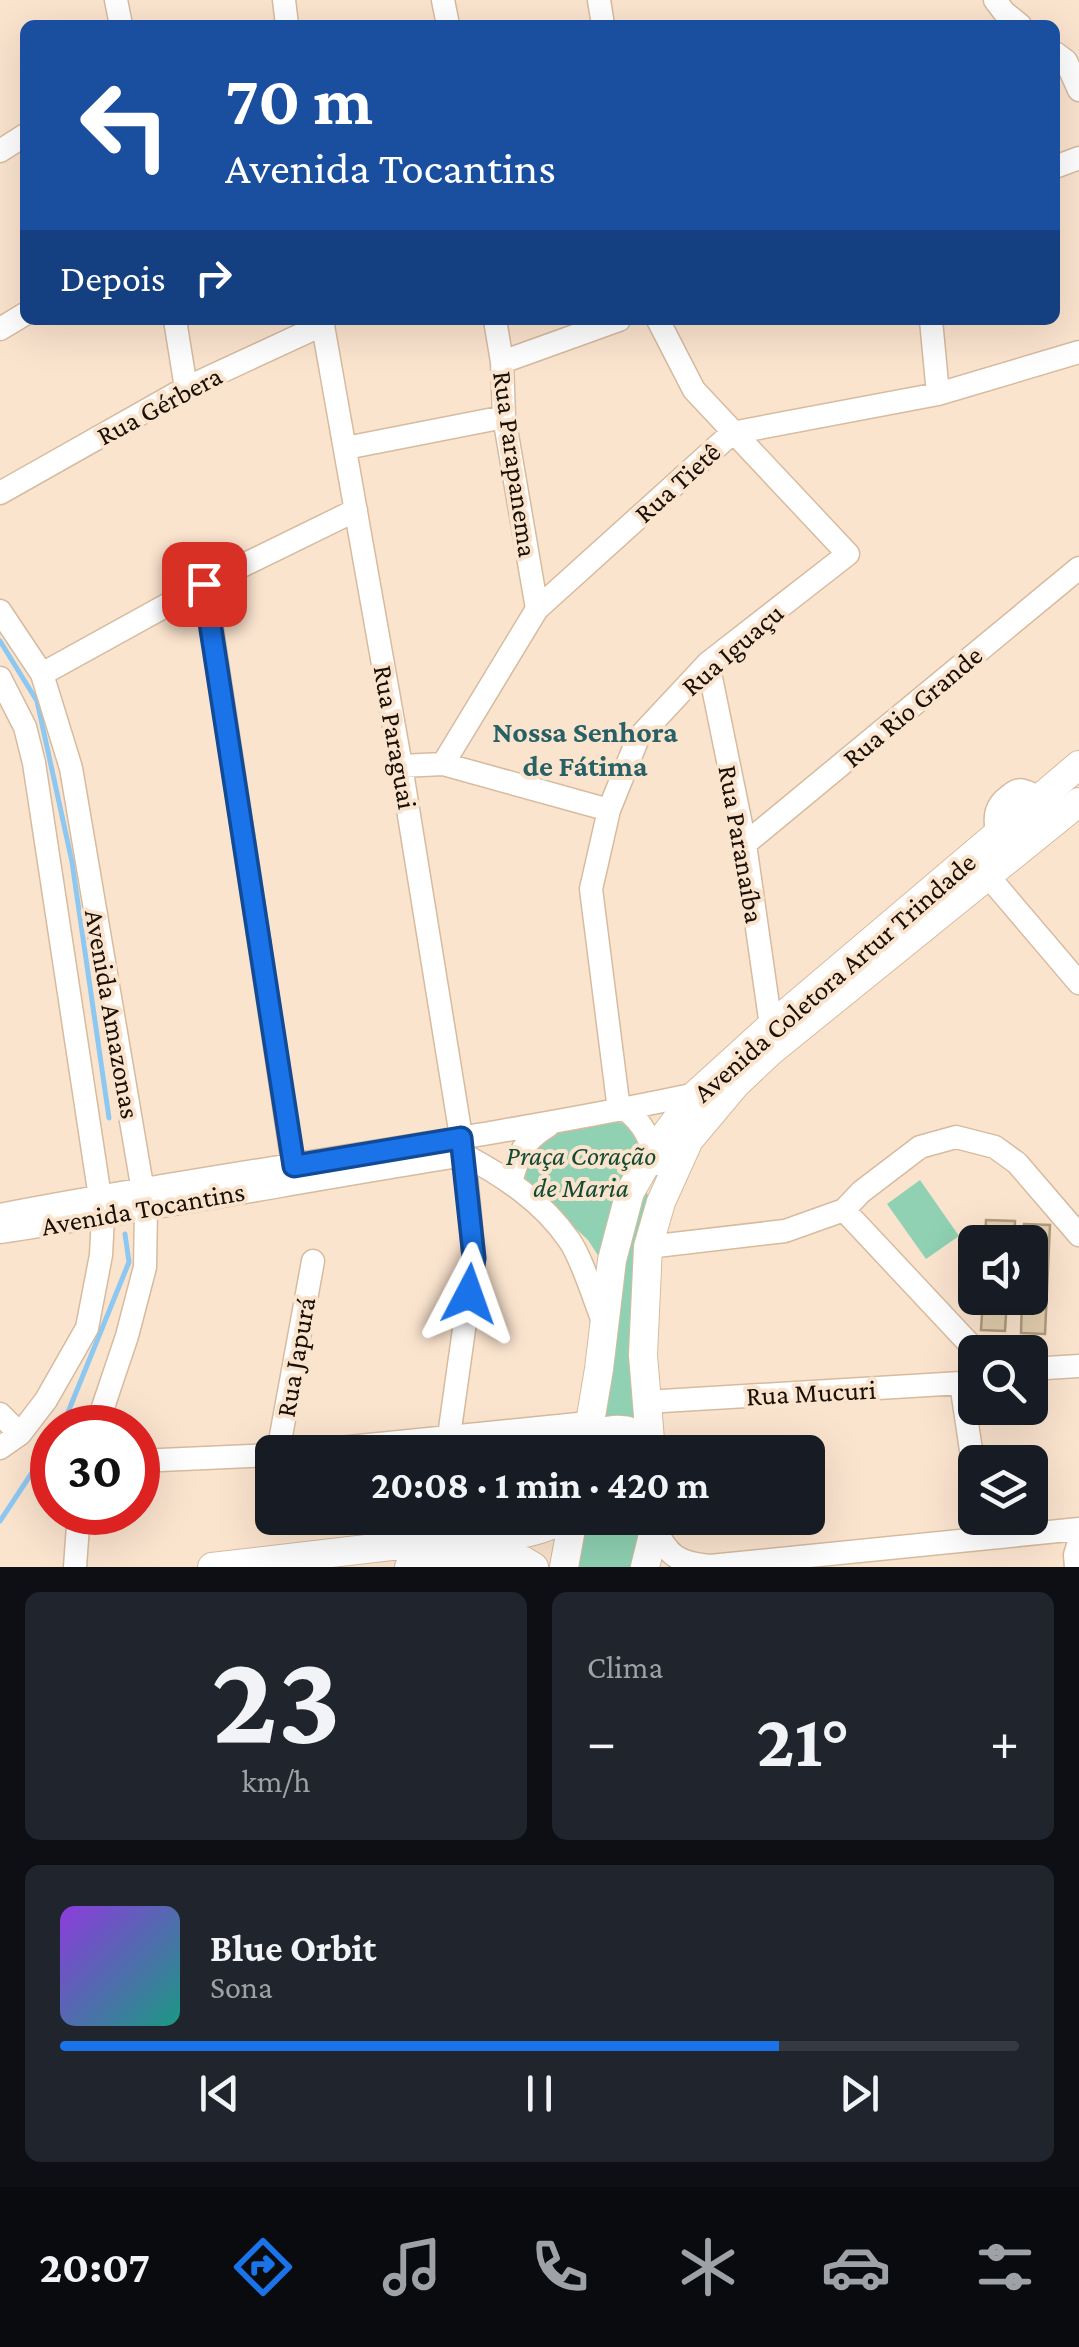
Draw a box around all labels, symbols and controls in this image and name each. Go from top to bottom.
icon: left [60,60,190,190]
text: 70 m [225,61,373,139]
text: Avenida Tocantins [225,143,556,193]
icon: right [186,250,241,305]
text: Depois [60,257,166,299]
street label: Rua Gérbera [91,360,227,451]
street label: Rua Parapanema [487,369,544,559]
street label: Rua Tietê [628,436,727,529]
pin [162,542,247,627]
icon: arrive [177,557,232,612]
street label: Rua Iguaçu [675,597,790,702]
street label: Rua Rio Grande [836,639,988,774]
street label: Rua Paraguai [368,663,423,812]
district label: Nossa Senhora de Fátima [492,715,678,782]
street label: Rua Paranaíba [712,763,771,926]
street label: Avenida Coletora Artur Trindade [687,846,982,1108]
street label: Avenida Amazonas [79,907,146,1121]
park label: Praça Coração de Maria [506,1140,656,1203]
street label: Avenida Tocantins [39,1175,247,1242]
map controls [958,1225,1048,1535]
button: sound [958,1225,1048,1315]
position arrow [417,1242,521,1346]
street label: Rua Japurá [270,1295,321,1420]
button: search [958,1335,1048,1425]
street label: Rua Mucuri [745,1374,877,1411]
speed limit sign: 30 [30,1405,160,1535]
button: layers [958,1445,1048,1535]
text: 20:08 · 1 min · 420 m [371,1464,709,1506]
text: 23 [211,1625,341,1770]
text: Clima [587,1649,663,1685]
text: 21° [756,1699,850,1782]
text: − [587,1711,616,1772]
text: + [990,1711,1019,1772]
text: km/h [242,1763,311,1799]
text: Blue Orbit [210,1927,377,1969]
text: Sona [210,1969,273,2005]
icon: previous [192,2066,247,2121]
icon: pause [512,2066,567,2121]
icon: next [832,2066,887,2121]
icon: directions [228,2232,298,2302]
icon: music [377,2232,447,2302]
icon: phone [525,2232,595,2302]
icon: climate [673,2232,743,2302]
icon: car [821,2232,891,2302]
icon: filters [970,2232,1040,2302]
text: 20:07 [39,2242,150,2292]

